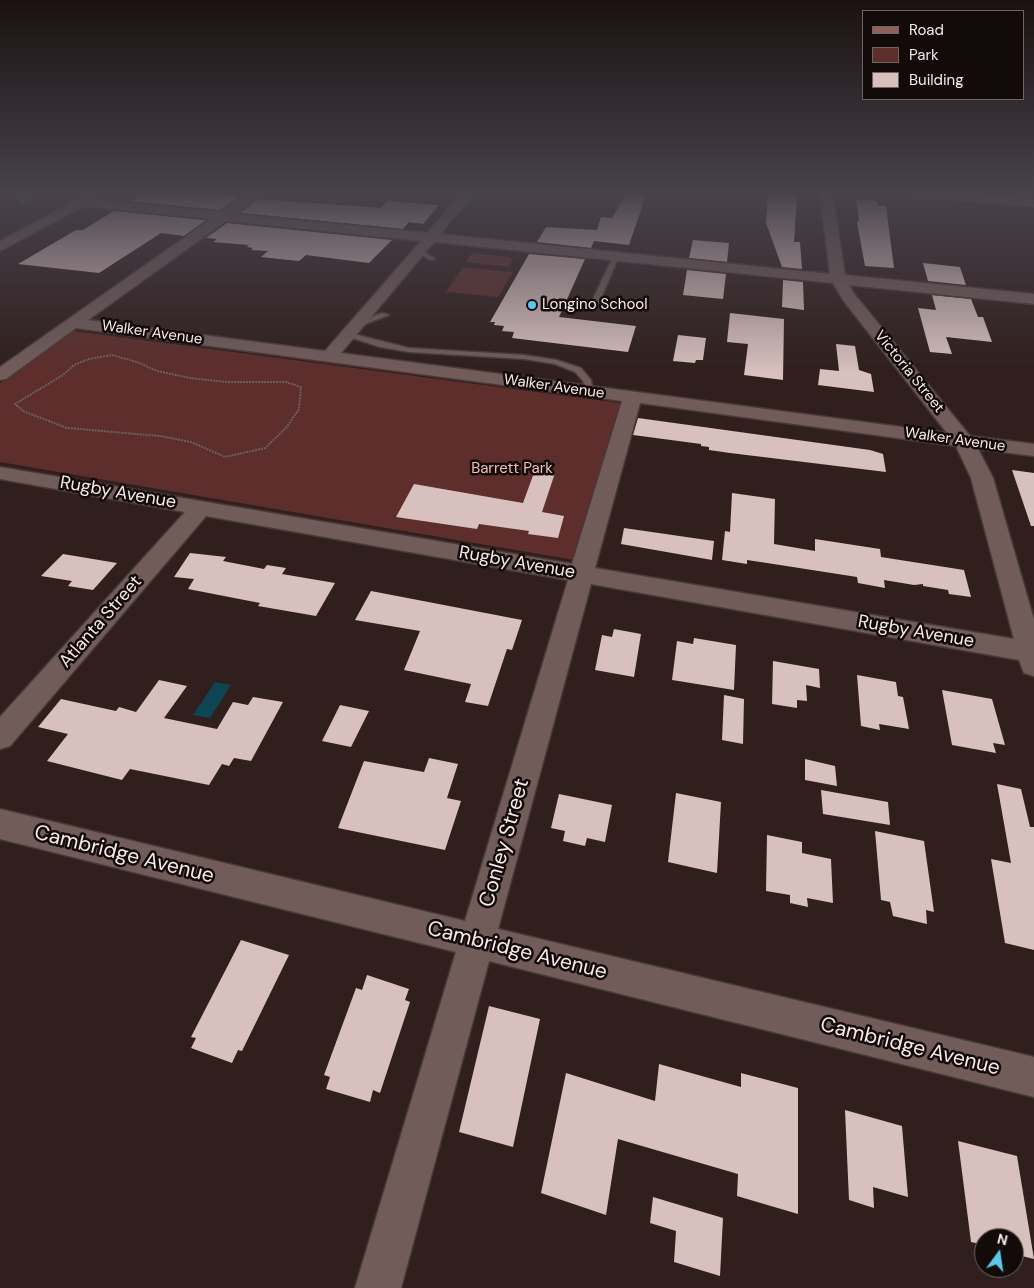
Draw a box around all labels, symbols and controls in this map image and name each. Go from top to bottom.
legend [862,10,1024,100]
text: Road [909,20,944,40]
text: Park [909,45,939,65]
text: Building [909,70,964,90]
place label: Longino School [542,296,648,314]
marker: Longino School [526,299,538,311]
street label: Walker Avenue [101,317,203,349]
street label: Victoria Street [870,327,948,417]
street label: Walker Avenue [503,371,605,403]
street label: Walker Avenue [904,424,1006,456]
park label: Barrett Park [471,460,553,478]
street label: Rugby Avenue [58,472,178,514]
street label: Rugby Avenue [457,542,577,584]
street label: Atlanta Street [55,572,147,672]
street label: Rugby Avenue [856,611,976,653]
street label: Conley Street [475,776,535,910]
street label: Cambridge Avenue [31,820,217,890]
street label: Cambridge Avenue [424,916,610,986]
street label: Cambridge Avenue [817,1012,1003,1082]
north arrow [974,1228,1024,1278]
text: N [995,1229,1010,1249]

